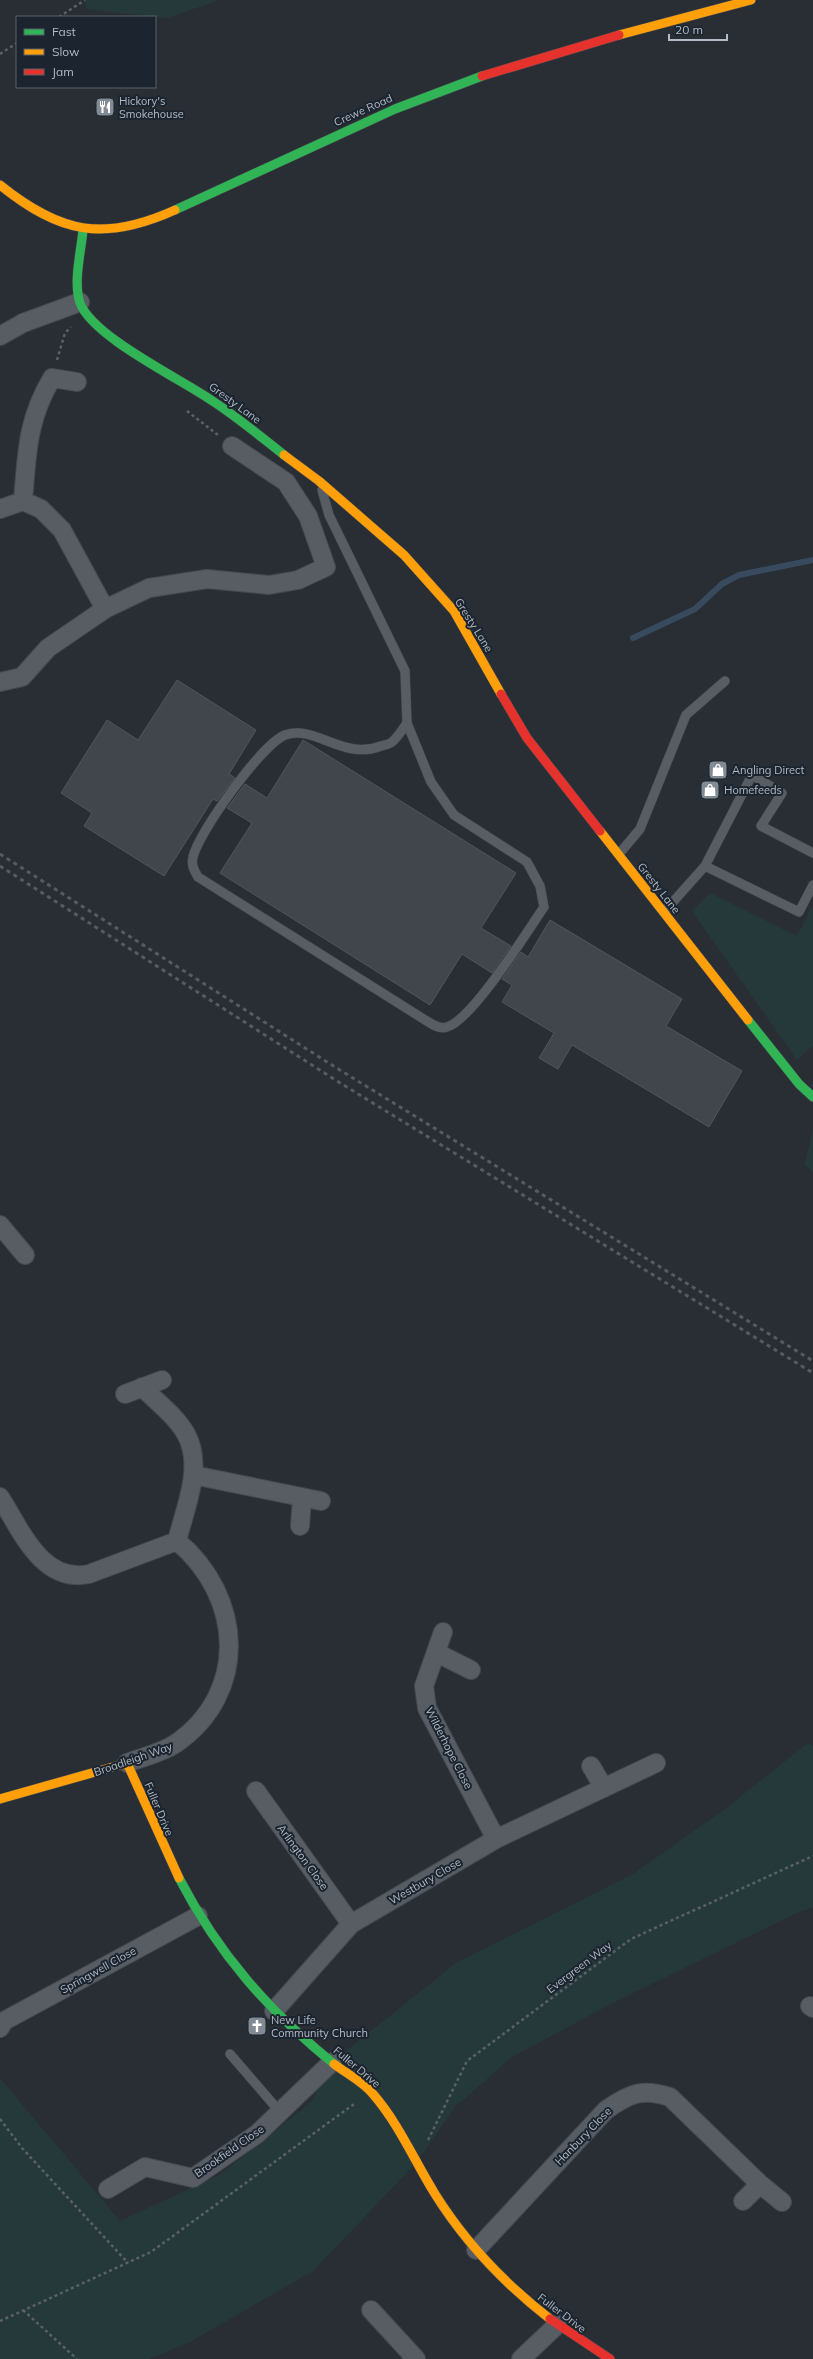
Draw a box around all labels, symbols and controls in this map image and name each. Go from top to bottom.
legend [16,16,156,88]
scale bar [669,16,727,42]
text: 20 m [675,22,703,37]
text: Fast [52,24,76,39]
text: Slow [52,44,80,59]
text: Jam [52,64,74,79]
street label: Crewe Road [332,91,394,129]
place label: Hickory's Smokehouse [119,94,184,121]
restaurant icon: Hickory's Smokehouse [94,96,116,118]
street label: Gresty Lane [206,379,264,427]
street label: Gresty Lane [452,595,496,655]
shop icon: Angling Direct [707,759,729,781]
place label: Angling Direct [732,763,805,777]
shop icon: Homefeeds [699,779,721,801]
place label: Homefeeds [724,783,782,797]
street label: Gresty Lane [635,860,683,916]
street label: Wilderhope Close [422,1705,476,1791]
street label: Broadleigh Way [92,1739,174,1779]
street label: Fuller Drive [141,1780,177,1838]
street label: Arlington Close [275,1821,331,1893]
street label: Westbury Close [387,1855,463,1907]
street label: Evergreen Way [544,1938,614,1996]
street label: Springwell Close [58,1943,138,1997]
place label: New Life Community Church [271,2013,368,2040]
church icon: New Life Community Church [246,2015,268,2037]
street label: Fuller Drive [331,2043,383,2091]
street label: Hanbury Close [552,2104,614,2168]
street label: Brookfield Close [191,2122,267,2180]
street label: Fuller Drive [535,2290,589,2336]

